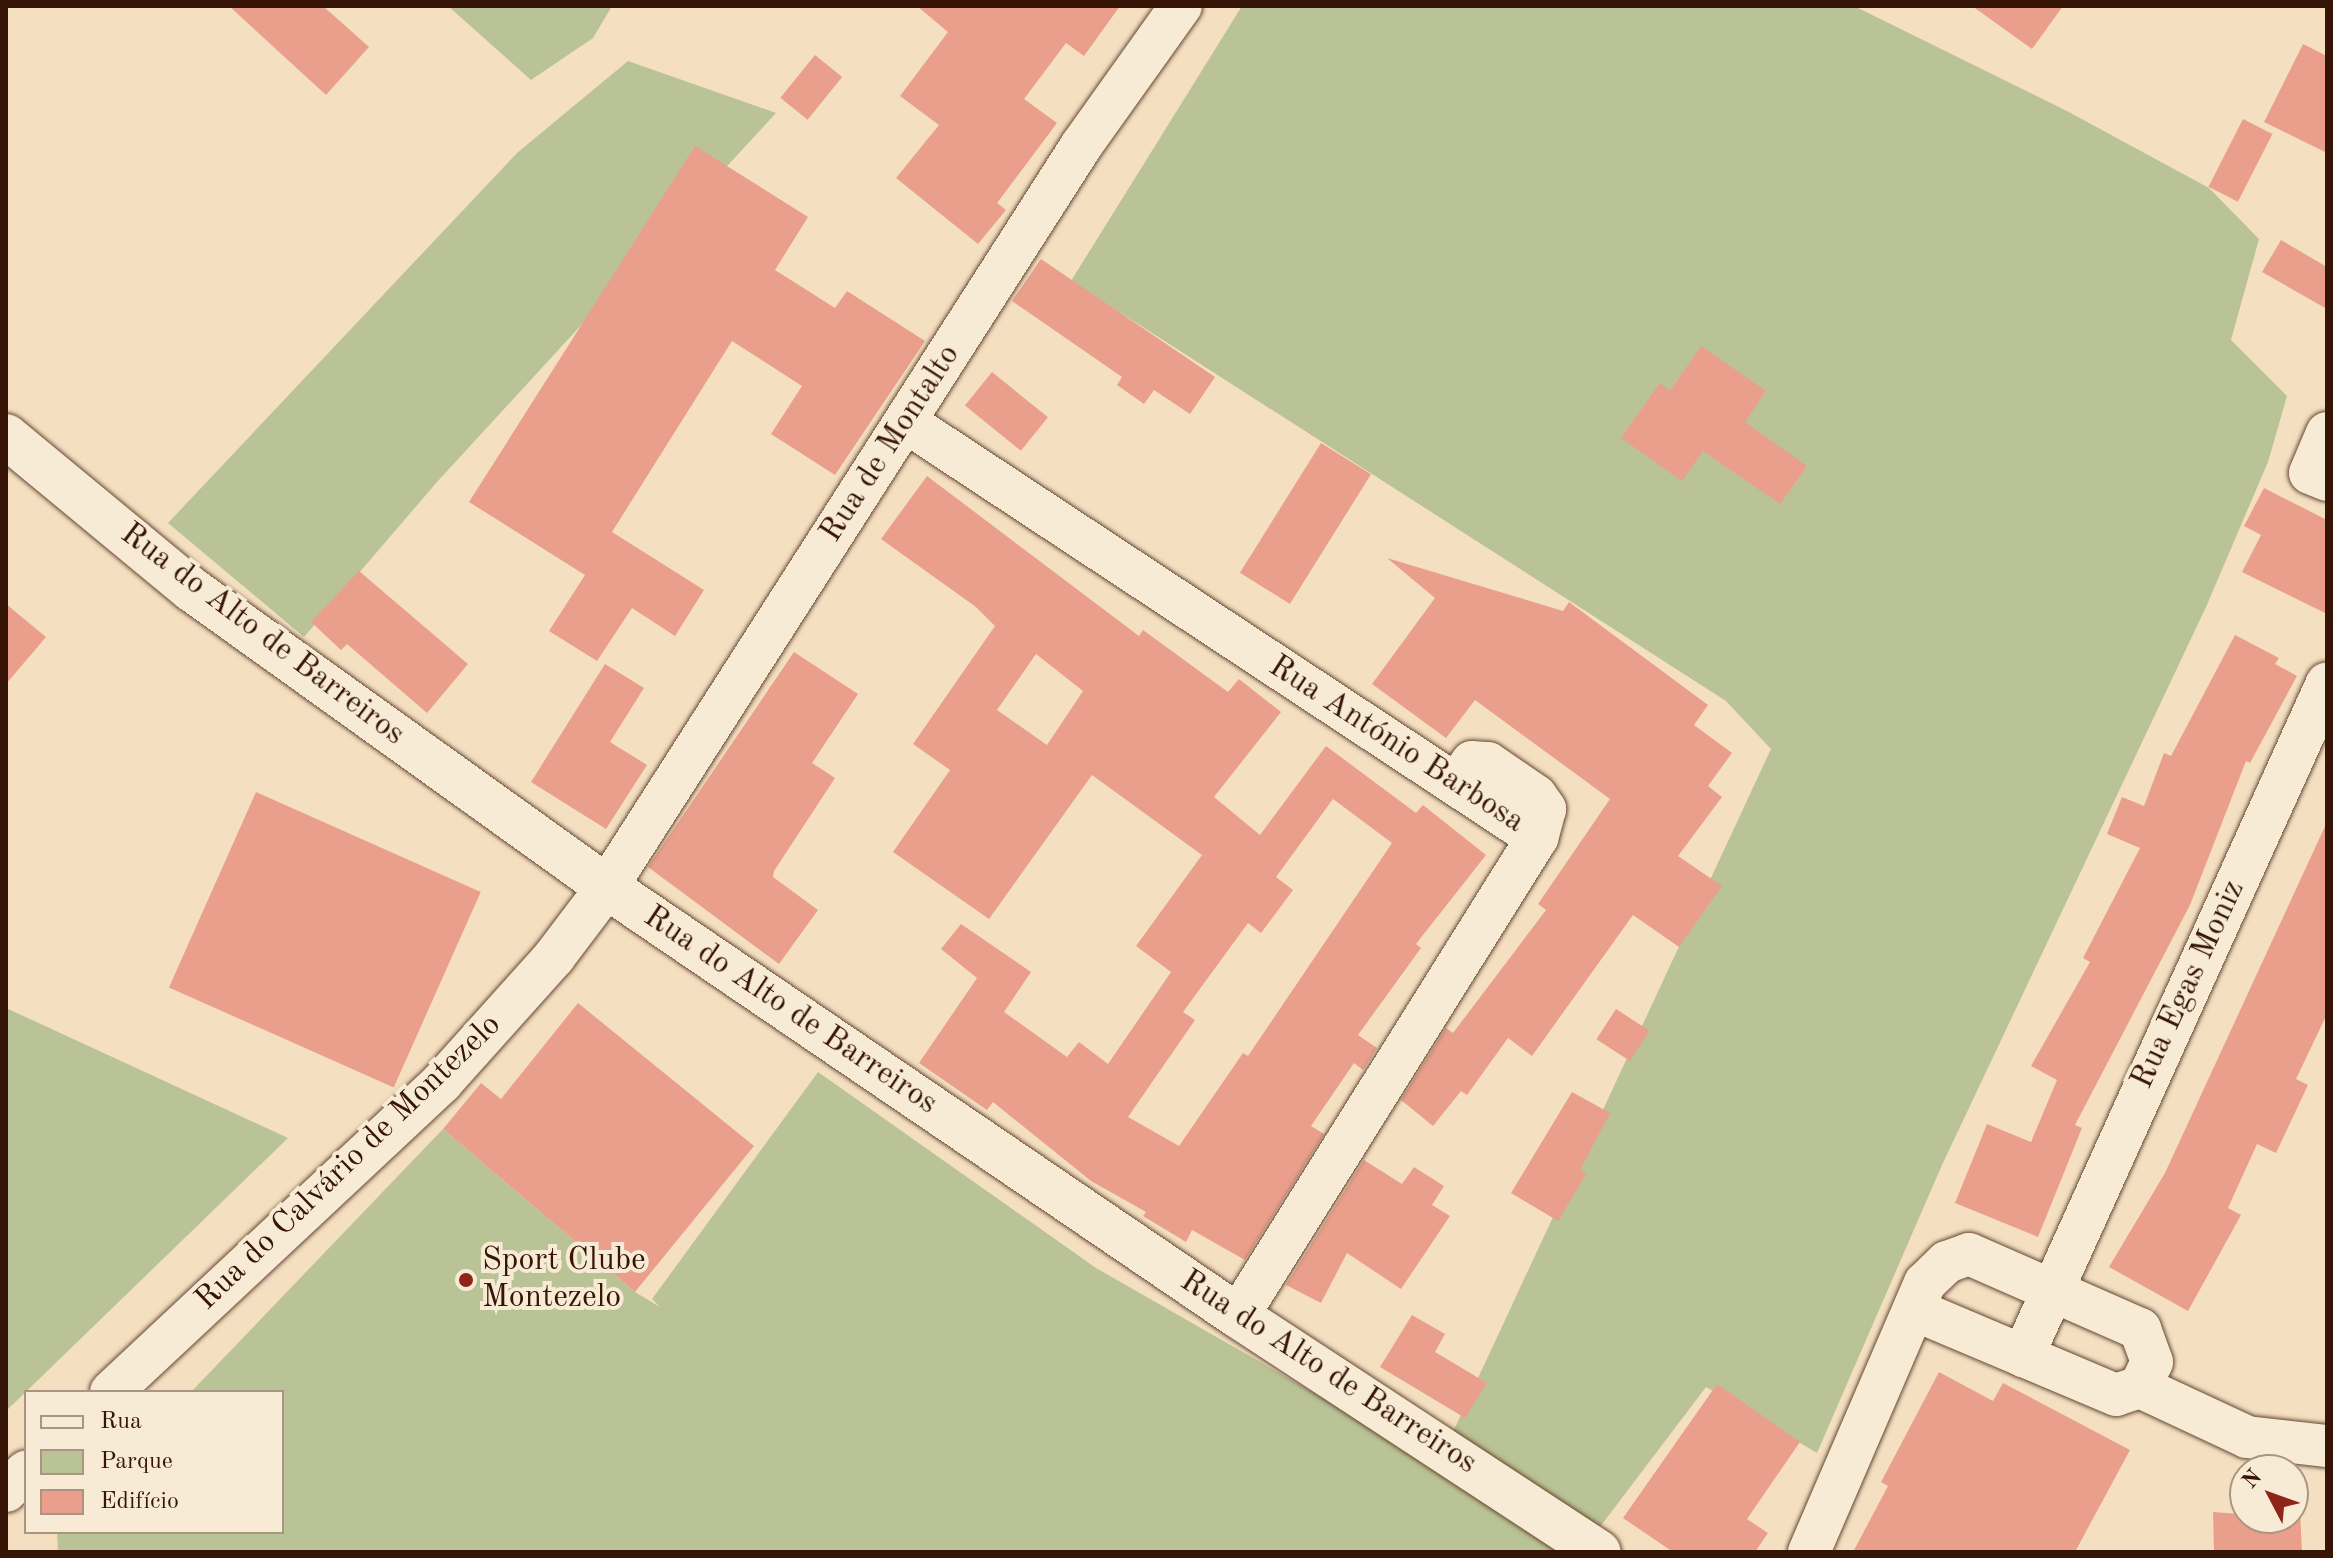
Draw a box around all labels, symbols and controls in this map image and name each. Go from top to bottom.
street label: Rua de Montalto [813,338,969,550]
street label: Rua do Alto de Barreiros [112,515,412,755]
street label: Rua António Barbosa [1261,648,1531,842]
street label: Rua Egas Moniz [2124,875,2254,1095]
street label: Rua do Alto de Barreiros [636,898,944,1124]
street label: Rua do Calvário de Montezelo [188,1007,510,1319]
place label: Sport Clube Montezelo [482,1243,646,1318]
street label: Rua do Alto de Barreiros [1172,1263,1484,1483]
marker: Sport Clube Montezelo [457,1271,475,1289]
legend [24,1390,284,1534]
text: Rua [100,1410,142,1434]
text: Parque [100,1450,173,1474]
north arrow [2229,1454,2309,1534]
text: N [2239,1466,2266,1493]
text: Edifício [100,1490,179,1514]

